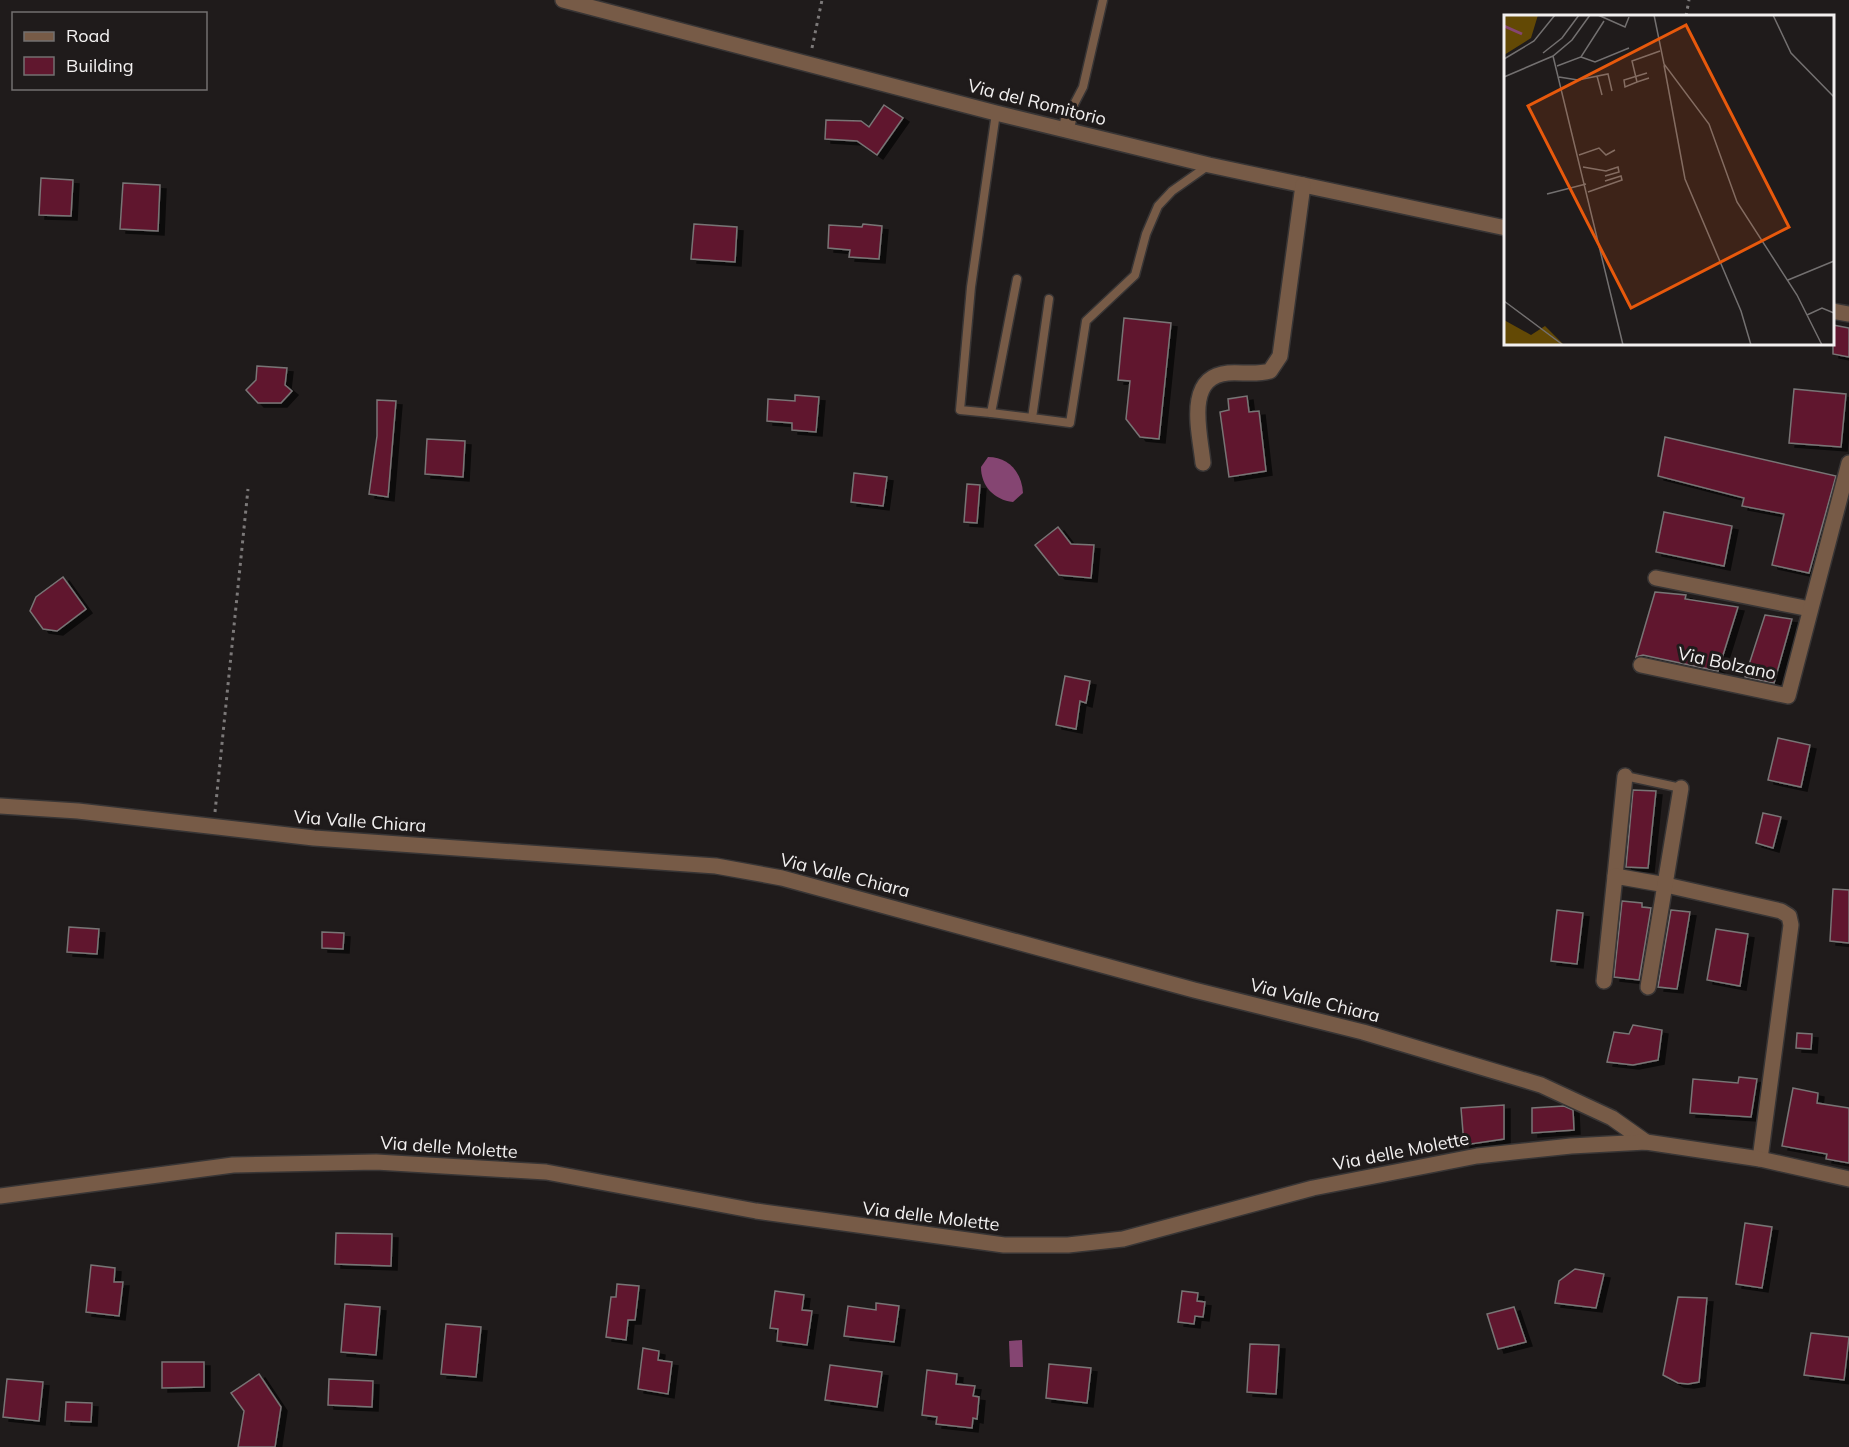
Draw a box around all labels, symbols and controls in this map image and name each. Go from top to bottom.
legend [12,12,207,90]
inset map [1504,15,1834,345]
text: Road [66,24,110,47]
text: Building [66,54,134,77]
street label: Via del Romitorio [965,74,1109,130]
street label: Via Bolzano [1676,641,1778,685]
street label: Via Valle Chiara [293,805,427,837]
street label: Via Valle Chiara [778,848,912,902]
street label: Via Valle Chiara [1248,973,1382,1027]
street label: Via delle Molette [1331,1127,1471,1175]
street label: Via delle Molette [379,1131,519,1163]
street label: Via delle Molette [861,1196,1001,1236]

